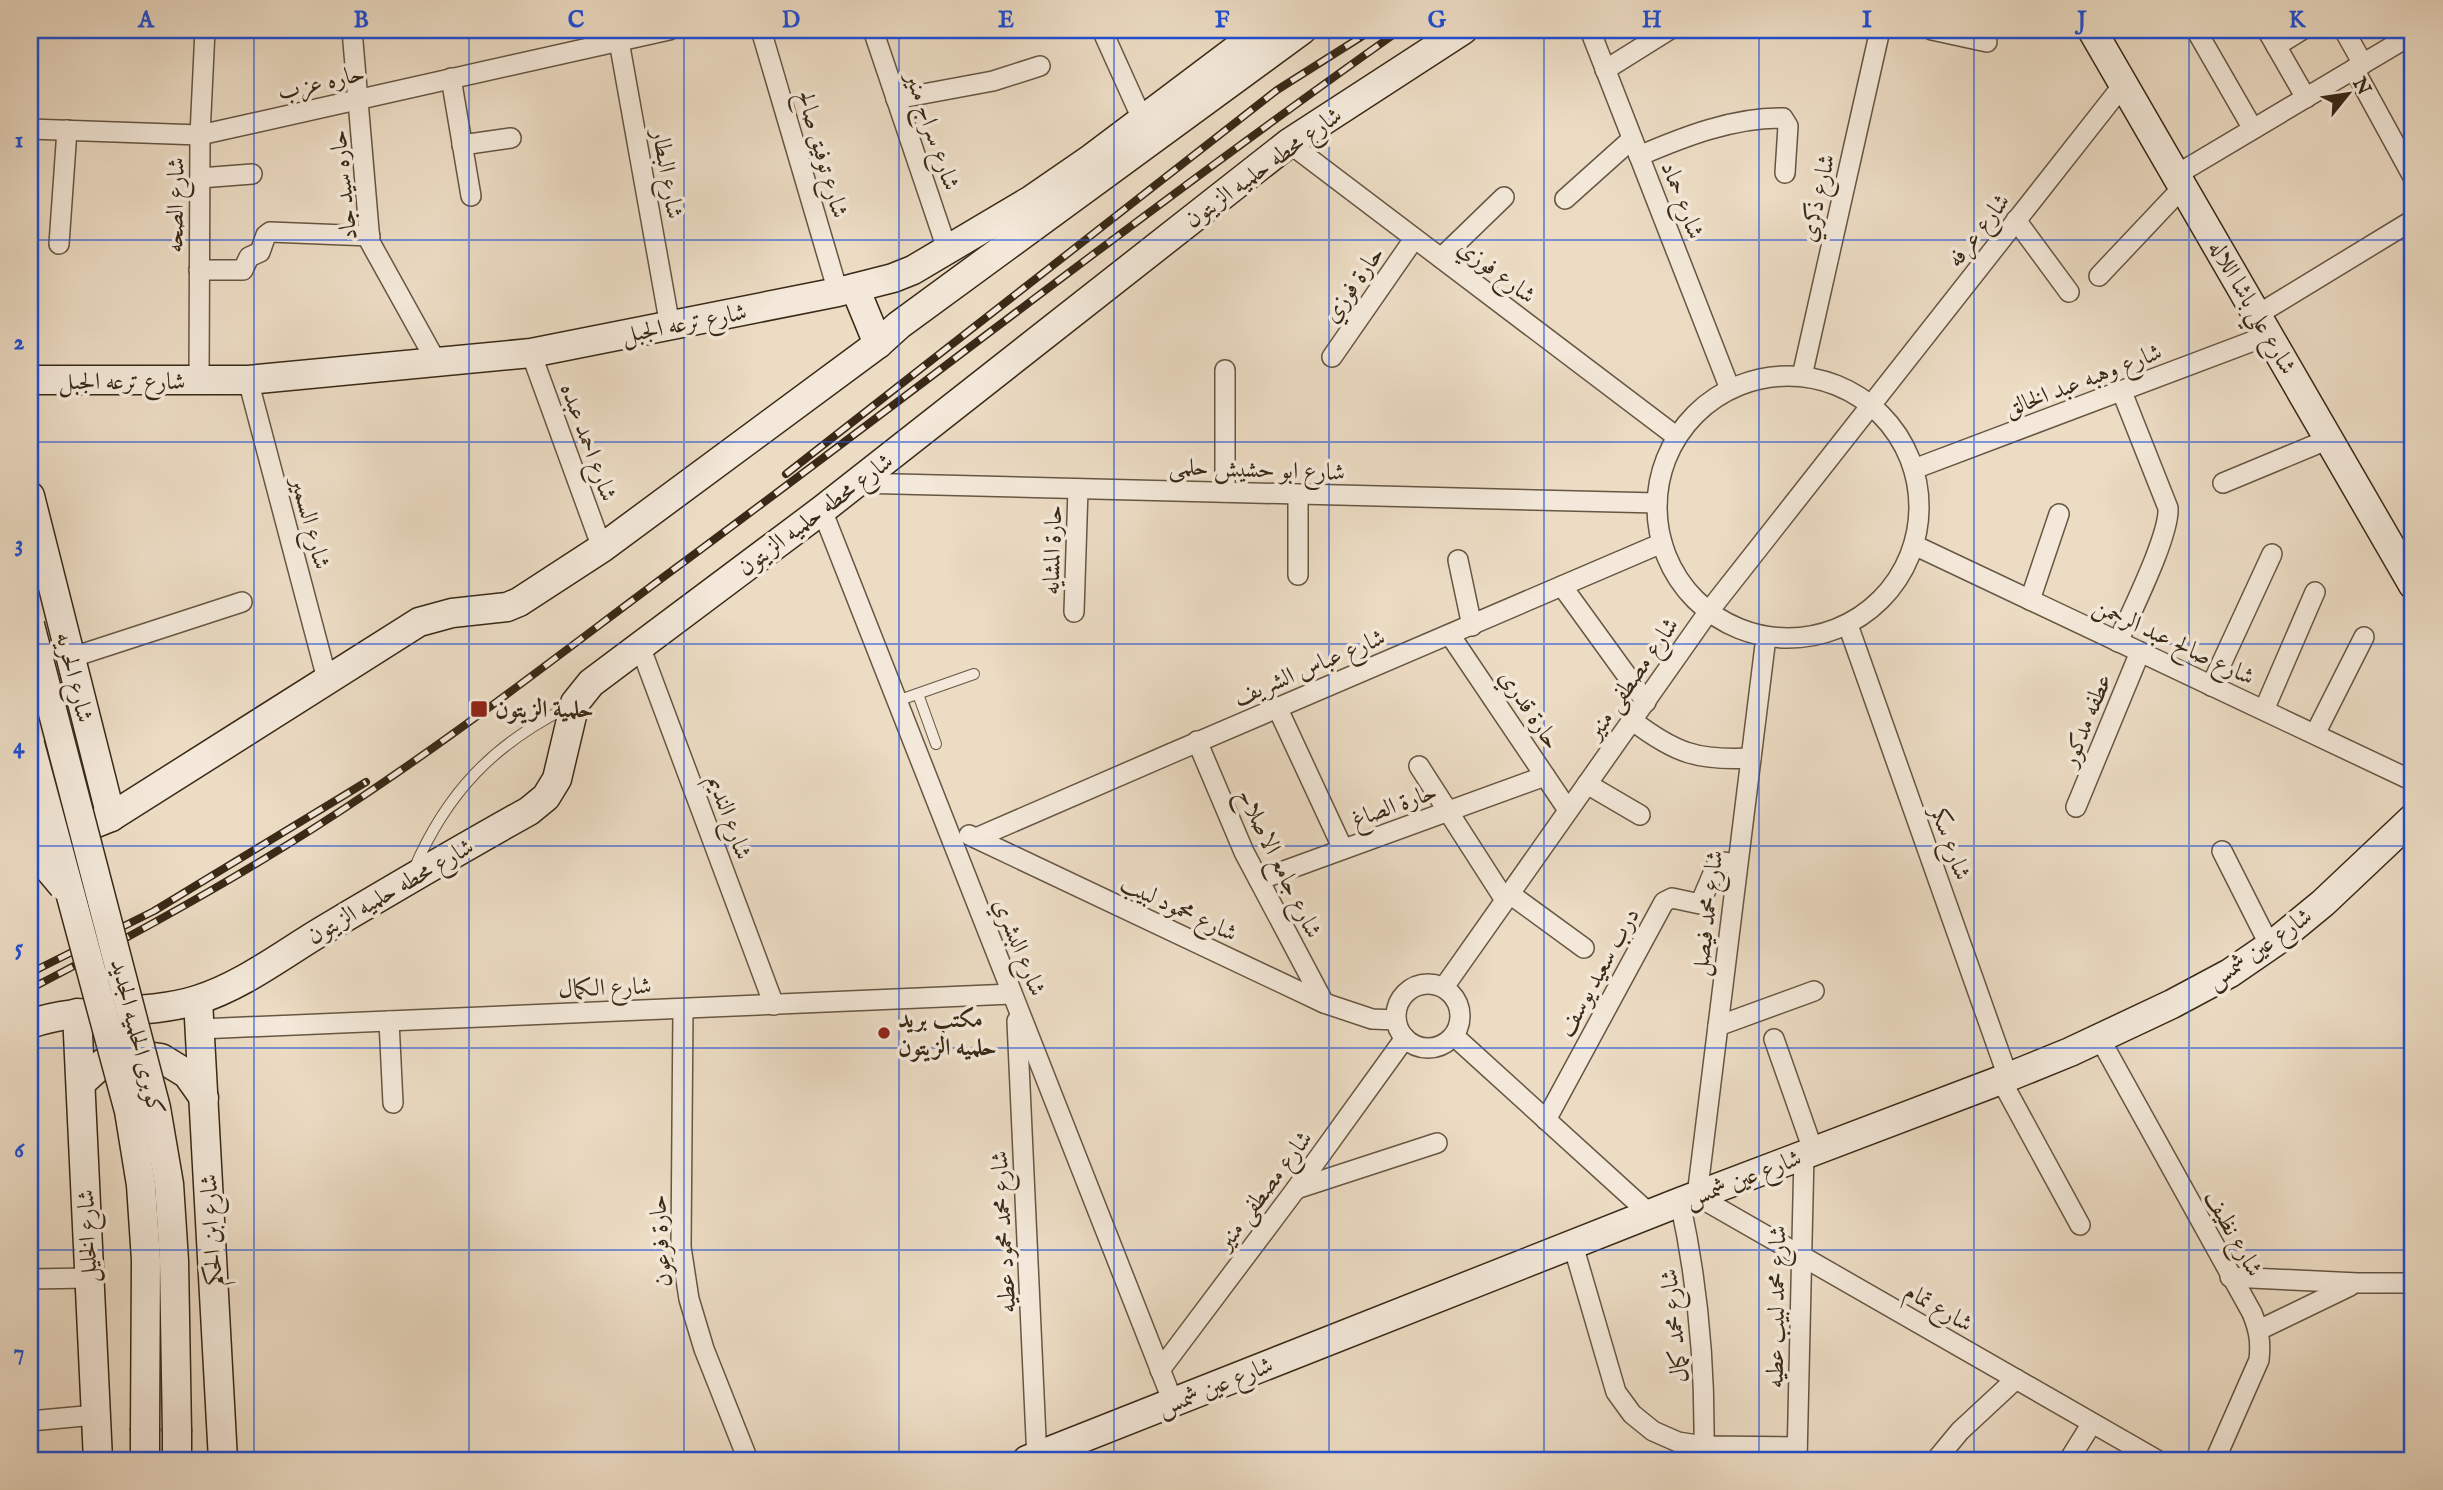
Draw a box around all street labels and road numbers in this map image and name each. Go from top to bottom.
street label: حاره عزب [275,58,368,109]
street label: شارع سراج منير [892,65,966,196]
street label: شارع توفيق صالح [786,87,855,223]
street label: شارع محطه حلميه الزيتون [1179,101,1351,238]
street label: شارع البطار [640,125,690,222]
street label: حاره سيد جاد [323,128,366,241]
street label: شارع ذكري [1793,151,1847,246]
street label: شارع الصحه [160,157,196,253]
street label: شارع حماد [1650,157,1711,245]
street label: شارع عرفه [1941,188,2020,276]
street label: شارع فوزي [1449,233,1541,314]
street label: شارع علي باشا اللاله [2196,235,2303,383]
street label: حارة فوزي [1317,240,1394,331]
street label: شارع ترعه الجبل [619,297,750,355]
street label: شارع وهبه عبد الخالق [2000,337,2168,428]
street label: شارع ترعه الجبل [59,367,185,401]
street label: شارع احمد عبده [549,379,623,507]
street label: شارع محطه حلميه الزيتون [732,446,902,586]
street label: شارع ابو حشيش حلمى [1168,452,1346,492]
street label: شارع السمير [279,471,337,574]
street label: حارة المشايه [1036,504,1071,596]
street label: شارع صالح عبد الرحمن [2086,591,2259,696]
street label: شارع مصطفى منير [1578,612,1689,750]
street label: شارع عباس الشريف [1229,622,1391,717]
street label: شارع الحريه [44,629,100,727]
street label: حارة قدري [1489,664,1567,757]
street label: عطفه مدكور [2054,669,2120,774]
street label: شارع النديم [695,771,758,865]
street label: حارة الصاغ [1347,777,1443,839]
street label: شارع جامع الاصلاح [1224,784,1328,946]
street label: شارع سكر [1918,799,1977,886]
street label: شارع محطه حلميه الزيتون [302,832,481,955]
street label: شارع محمد فيصل [1685,848,1735,978]
street label: شارع محمود لبيب [1114,869,1242,953]
street label: شارع البشري [982,894,1052,1002]
street label: شارع عين شمس [2201,901,2321,999]
street label: درب سعيد يوسف [1551,903,1648,1043]
street label: كوبرى الحلميه الجديد [102,956,171,1119]
street label: شارع الكمال [558,971,652,1009]
street label: شارع مصطفى منير [1208,1125,1323,1261]
street label: شارع عين شمس [1681,1143,1807,1219]
street label: شارع محمد محمود عطيه [985,1150,1027,1314]
street label: شارع ابن الحكم [194,1173,236,1287]
street label: شارع نظيف [2194,1185,2269,1284]
street label: شارع الخليل [71,1189,109,1283]
street label: حارة فرعون [643,1194,680,1288]
street label: شارع محمد لبيب عطيه [1761,1225,1797,1389]
street label: شارع محمد كمال [1654,1267,1700,1384]
street label: شارع تمام [1897,1276,1978,1344]
street label: شارع عين شمس [1153,1350,1279,1427]

